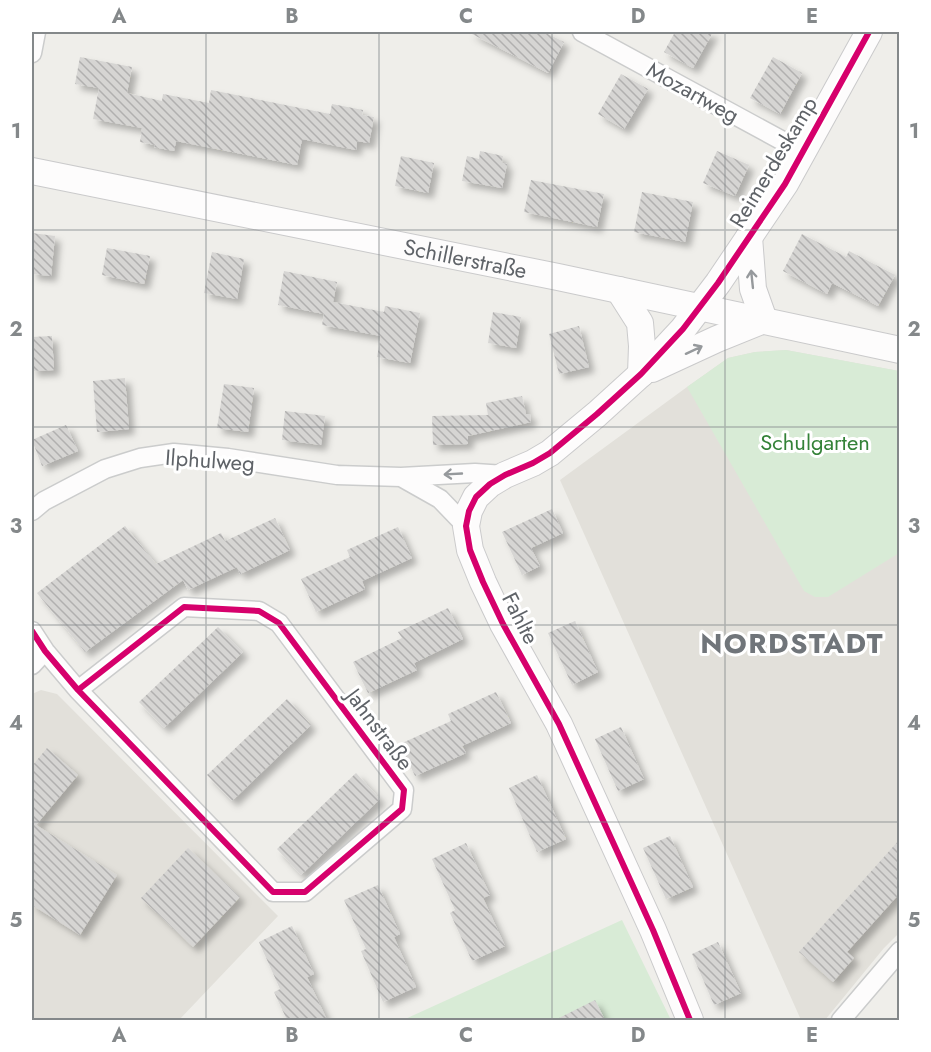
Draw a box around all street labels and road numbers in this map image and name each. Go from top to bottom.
street label: Mozartweg [641,53,745,131]
street label: Reimerdeskamp [721,90,825,234]
street label: Schillerstraße [401,230,530,286]
street label: Ilphulweg [164,441,256,479]
street label: Fahlte [494,587,548,649]
street label: Jahnstraße [337,679,421,777]

